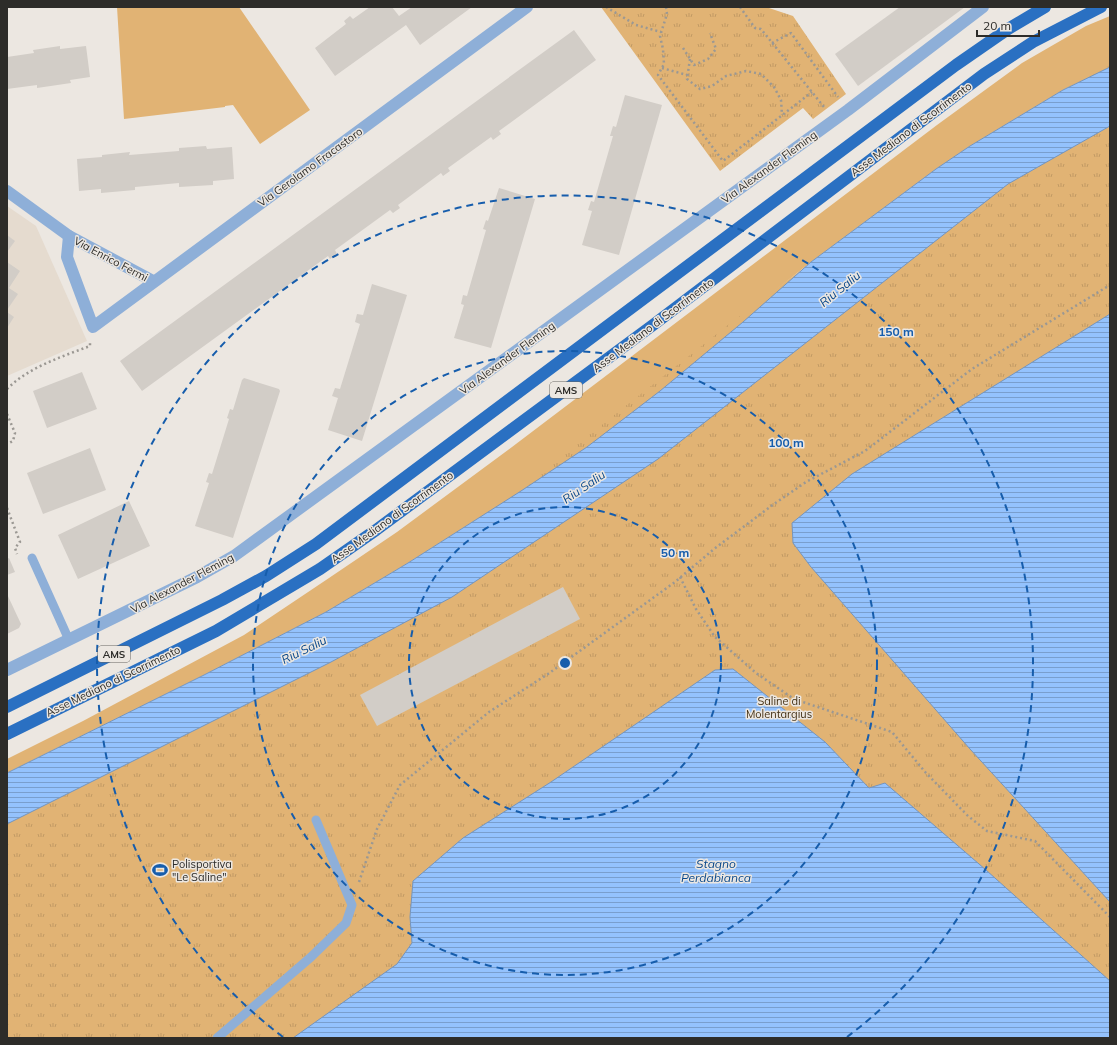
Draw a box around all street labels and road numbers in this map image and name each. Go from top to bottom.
street label: Asse Mediano di Scorrimento [848,79,974,179]
street label: Via Gerolamo Fracastoro [255,124,365,210]
street label: Via Alexander Fleming [718,128,820,206]
street label: Via Enrico Fermi [72,234,150,284]
street label: Asse Mediano di Scorrimento [590,275,716,375]
street label: Via Alexander Fleming [456,319,558,397]
road number: AMS [550,382,582,398]
street label: Asse Mediano di Scorrimento [328,468,456,566]
street label: Via Alexander Fleming [128,550,236,616]
street label: Asse Mediano di Scorrimento [43,642,183,720]
road number: AMS [98,646,130,662]

